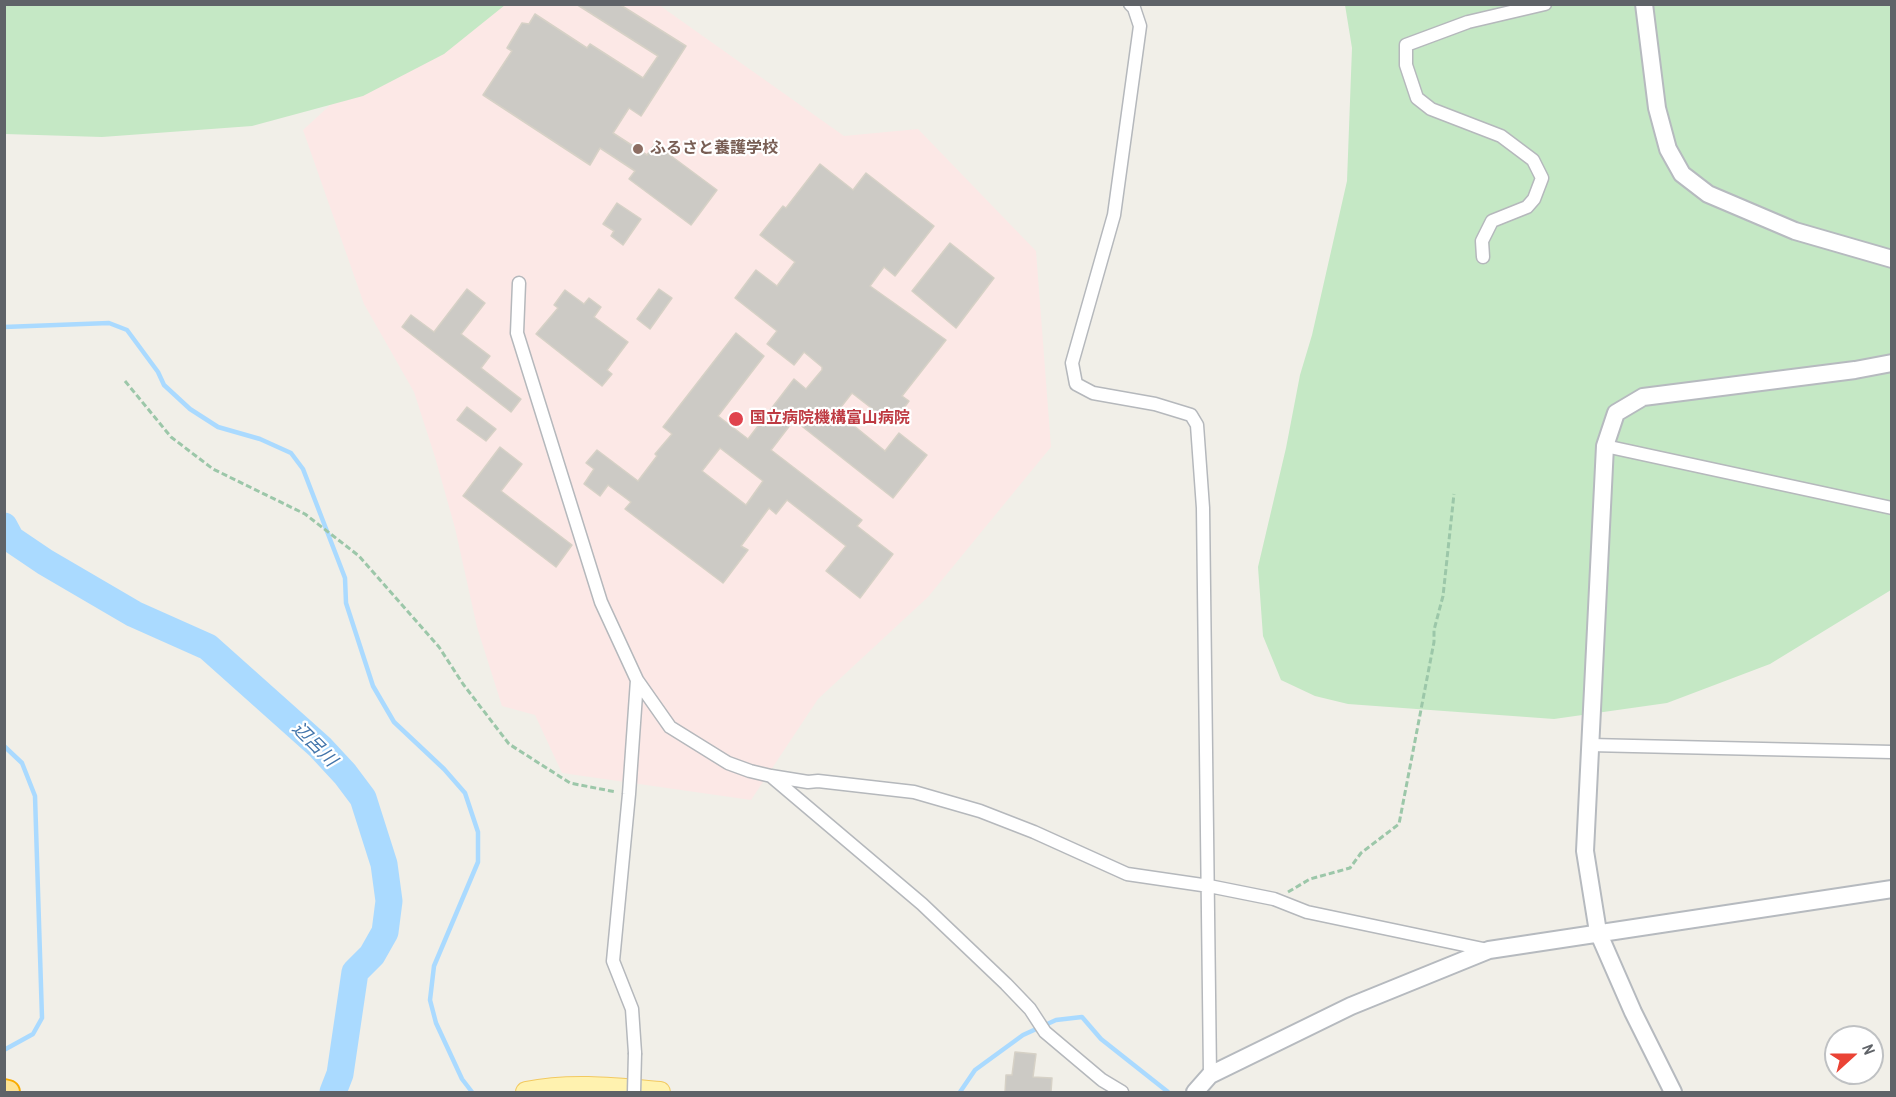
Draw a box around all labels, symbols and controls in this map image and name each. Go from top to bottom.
place label: ふるさと養護学校 [650,139,778,159]
marker: ふるさと養護学校 [631,142,645,156]
place label: 国立病院機構富山病院 [750,409,910,429]
marker: 国立病院機構富山病院 [727,410,745,428]
water label: 辺呂川 [287,718,341,772]
north arrow [1824,1025,1884,1085]
text: N [1857,1041,1881,1058]

